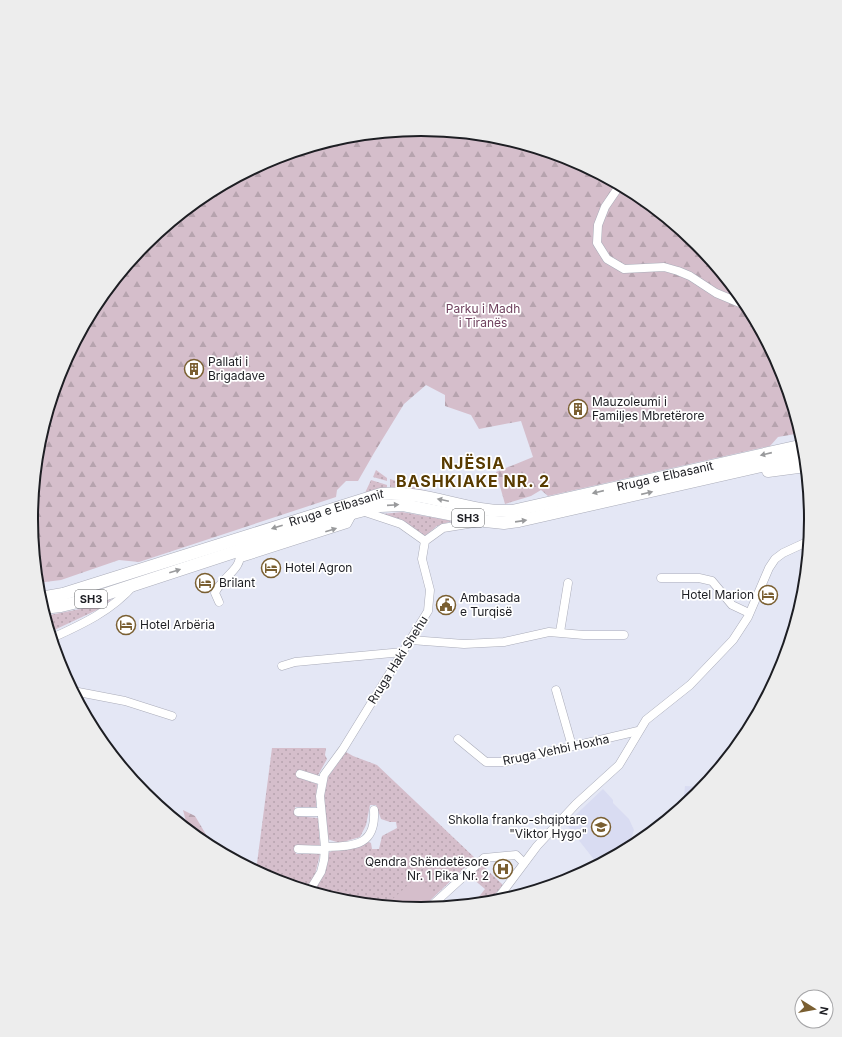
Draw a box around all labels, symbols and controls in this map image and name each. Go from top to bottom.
park label: Parku i Madh i Tiranës [446,301,520,330]
place label: Pallati i Brigadave [208,354,265,383]
building icon: Pallati i Brigadave [183,358,205,380]
place label: Mauzoleumi i Familjes Mbretërore [592,394,705,423]
building icon: Mauzoleumi i Familjes Mbretërore [567,398,589,420]
one-way arrow [760,451,772,457]
district label: NJËSIA BASHKIAKE NR. 2 [396,453,550,491]
street label: Rruga e Elbasanit [615,458,715,494]
street label: Rruga e Elbasanit [287,486,384,529]
one-way arrow [641,489,654,495]
one-way arrow [592,490,604,496]
one-way arrow [437,497,450,503]
one-way arrow [386,502,399,509]
road number: SH3 [452,509,484,527]
one-way arrow [514,518,527,524]
one-way arrow [271,524,283,530]
one-way arrow [326,526,338,532]
hotel icon: Hotel Agron [260,557,282,579]
place label: Hotel Agron [285,560,352,575]
one-way arrow [169,568,181,574]
hotel icon: Brilant [194,572,216,594]
place label: Brilant [219,575,255,590]
hotel icon: Hotel Marion [757,584,779,606]
place label: Hotel Marion [681,587,754,602]
road number: SH3 [75,590,107,608]
place label: Ambasada e Turqisë [460,590,520,619]
public building icon: Ambasada e Turqisë [435,594,457,616]
street label: Rruga Haki Shehu [364,613,431,707]
hotel icon: Hotel Arbëria [115,614,137,636]
place label: Hotel Arbëria [140,617,215,632]
street label: Rruga Vehbi Hoxha [501,731,610,768]
place label: Shkolla franko-shqiptare "Viktor Hygo" [448,812,587,841]
school or university icon: Shkolla franko-shqiptare "Viktor Hygo" [590,816,612,838]
place label: Qendra Shëndetësore Nr. 1 Pika Nr. 2 [365,854,489,883]
hospital icon: Qendra Shëndetësore Nr. 1 Pika Nr. 2 [492,858,514,880]
north arrow [794,989,834,1029]
text: N [816,1005,831,1016]

